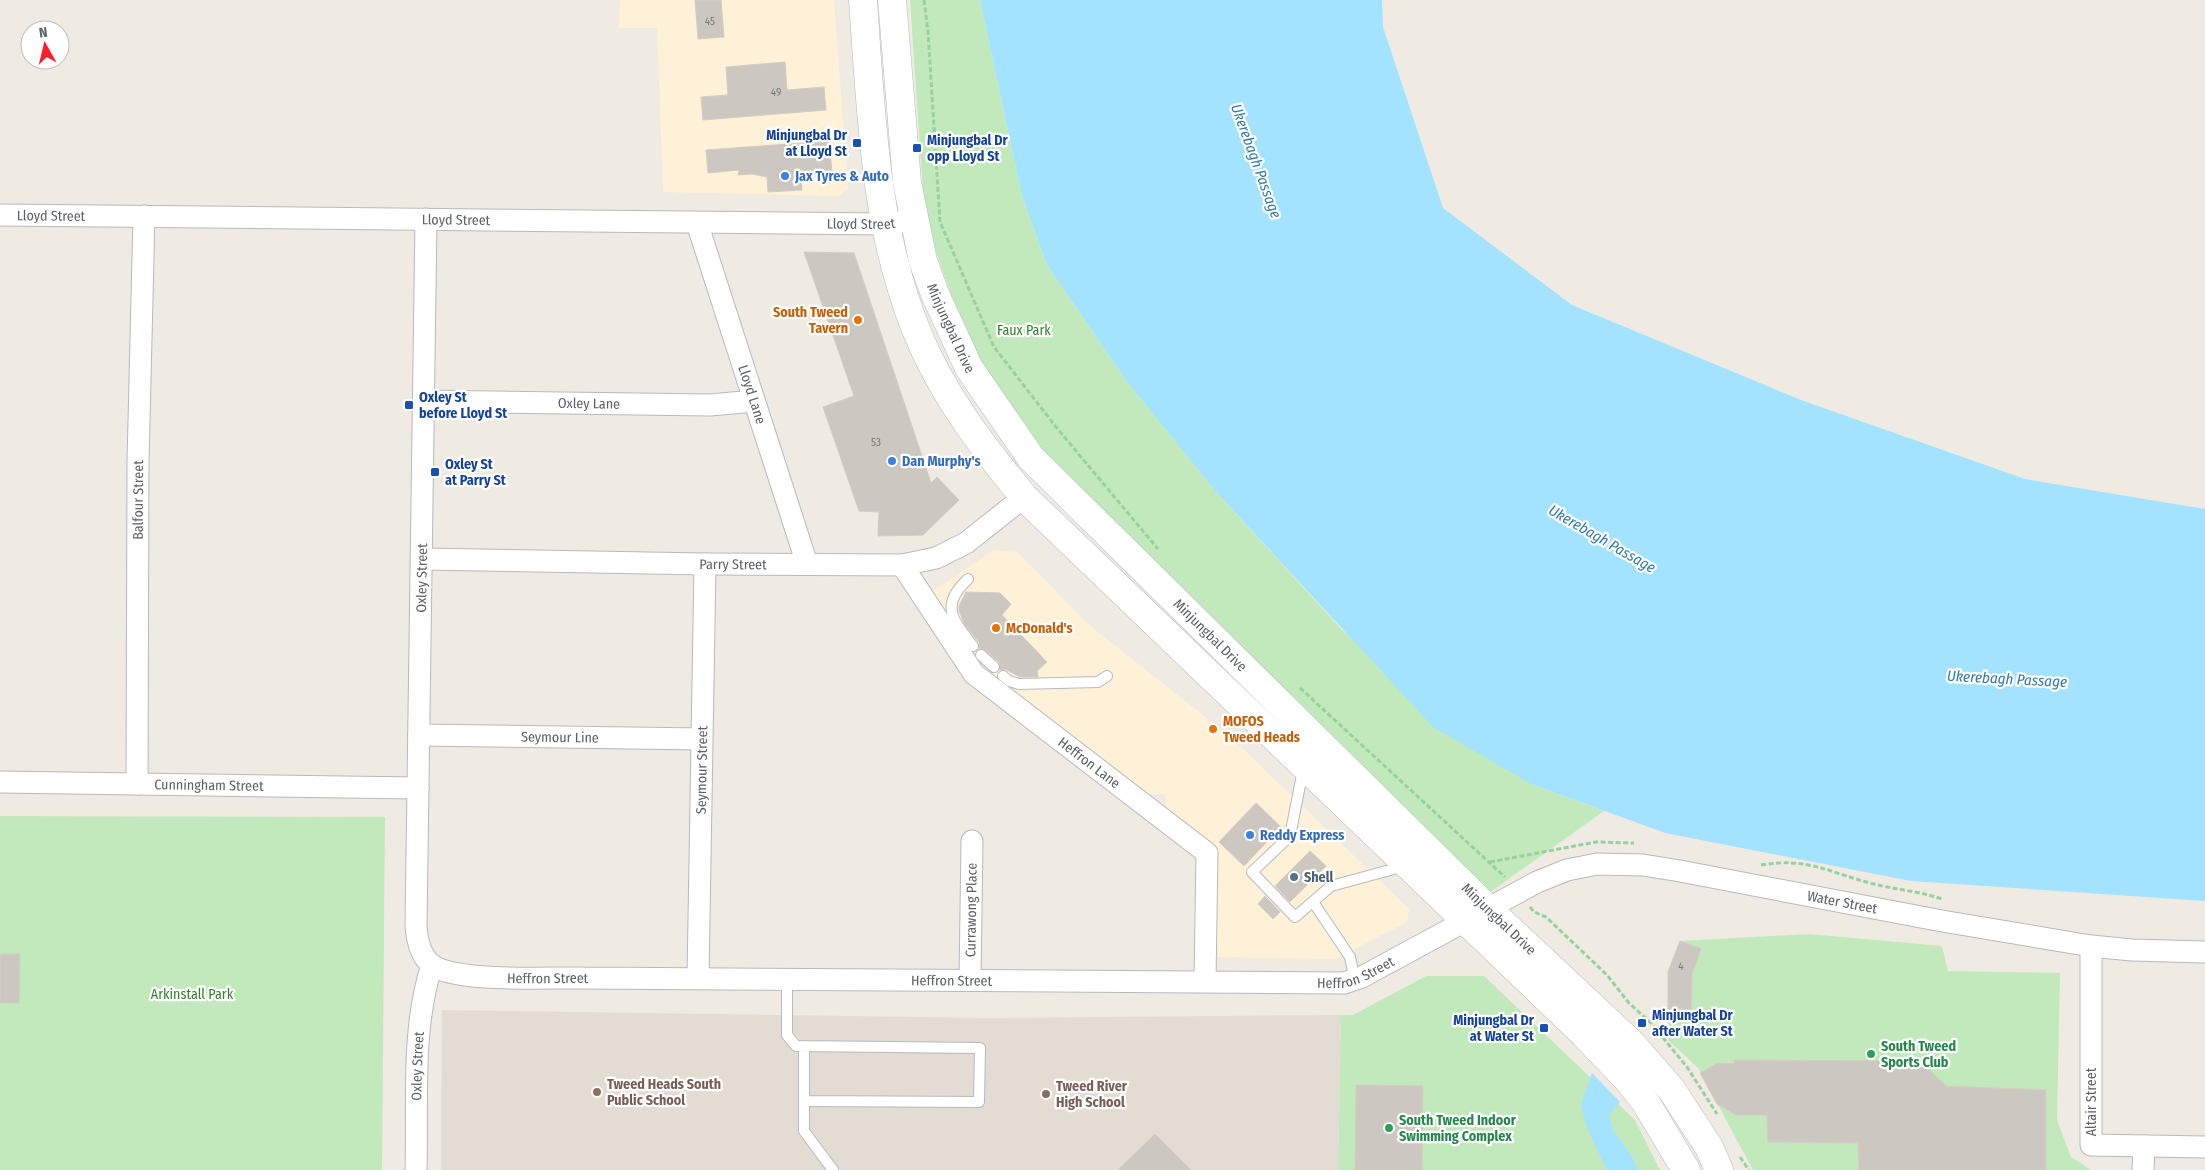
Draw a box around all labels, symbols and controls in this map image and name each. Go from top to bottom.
house number: 45 [705,15,715,28]
north arrow [20,20,70,70]
text: N [38,24,49,42]
house number: 49 [771,86,781,99]
water label: Ukerebagh Passage [1227,101,1285,221]
place label: Minjungbal Dr at Lloyd St [766,127,848,160]
place label: Minjungbal Dr opp Lloyd St [927,132,1009,165]
marker: Minjungbal Dr at Lloyd St [851,137,863,149]
marker: Minjungbal Dr opp Lloyd St [911,142,923,154]
place label: Jax Tyres & Auto [794,168,889,185]
marker: Jax Tyres & Auto [779,170,791,182]
street label: Lloyd Street [17,207,86,224]
street label: Lloyd Street [422,211,491,228]
street label: Lloyd Street [827,214,897,233]
street label: Minjungbal Drive [923,281,979,377]
place label: South Tweed Tavern [773,304,848,337]
marker: South Tweed Tavern [852,314,864,326]
park label: Faux Park [997,322,1051,339]
street label: Lloyd Lane [735,363,770,426]
place label: Oxley St before Lloyd St [419,389,508,422]
street label: Oxley Lane [558,394,620,412]
marker: Oxley St before Lloyd St [403,399,415,411]
house number: 53 [871,436,881,449]
place label: Dan Murphy's [902,453,981,470]
marker: Dan Murphy's [886,455,898,467]
place label: Oxley St at Parry St [445,456,507,489]
street label: Balfour Street [129,460,147,540]
marker: Oxley St at Parry St [429,466,441,478]
water label: Ukerebagh Passage [1545,501,1659,577]
street label: Oxley Street [413,543,431,613]
street label: Parry Street [699,555,767,573]
street label: Minjungbal Drive [1170,595,1251,675]
place label: McDonald's [1006,620,1073,637]
marker: McDonald's [990,622,1002,634]
water label: Ukerebagh Passage [1946,667,2068,691]
place label: MOFOS Tweed Heads [1223,713,1300,746]
marker: MOFOS Tweed Heads [1207,723,1219,735]
street label: Seymour Street [692,725,711,814]
street label: Seymour Line [521,728,599,746]
street label: Heffron Lane [1055,733,1124,792]
street label: Cunningham Street [154,776,264,794]
place label: Reddy Express [1260,827,1344,844]
marker: Reddy Express [1244,829,1256,841]
street label: Currawong Place [962,863,980,957]
place label: Shell [1304,869,1334,886]
marker: Shell [1288,871,1300,883]
street label: Minjungbal Drive [1458,880,1540,958]
street label: Water Street [1806,887,1879,917]
street label: Heffron Street [1317,953,1397,992]
house number: 4 [1678,960,1684,973]
street label: Heffron Street [507,969,589,987]
street label: Heffron Street [911,972,993,989]
park label: Arkinstall Park [151,986,234,1003]
place label: Minjungbal Dr after Water St [1652,1007,1734,1040]
place label: Minjungbal Dr at Water St [1453,1012,1535,1045]
marker: Minjungbal Dr after Water St [1636,1017,1648,1029]
marker: Minjungbal Dr at Water St [1538,1022,1550,1034]
street label: Oxley Street [408,1030,427,1101]
place label: South Tweed Sports Club [1881,1038,1956,1071]
marker: South Tweed Sports Club [1865,1048,1877,1060]
street label: Altair Street [2083,1067,2100,1136]
place label: Tweed Heads South Public School [607,1076,721,1109]
place label: Tweed River High School [1056,1078,1128,1111]
marker: Tweed Heads South Public School [591,1086,603,1098]
marker: Tweed River High School [1040,1088,1052,1100]
place label: South Tweed Indoor Swimming Complex [1399,1112,1517,1145]
marker: South Tweed Indoor Swimming Complex [1383,1122,1395,1134]

